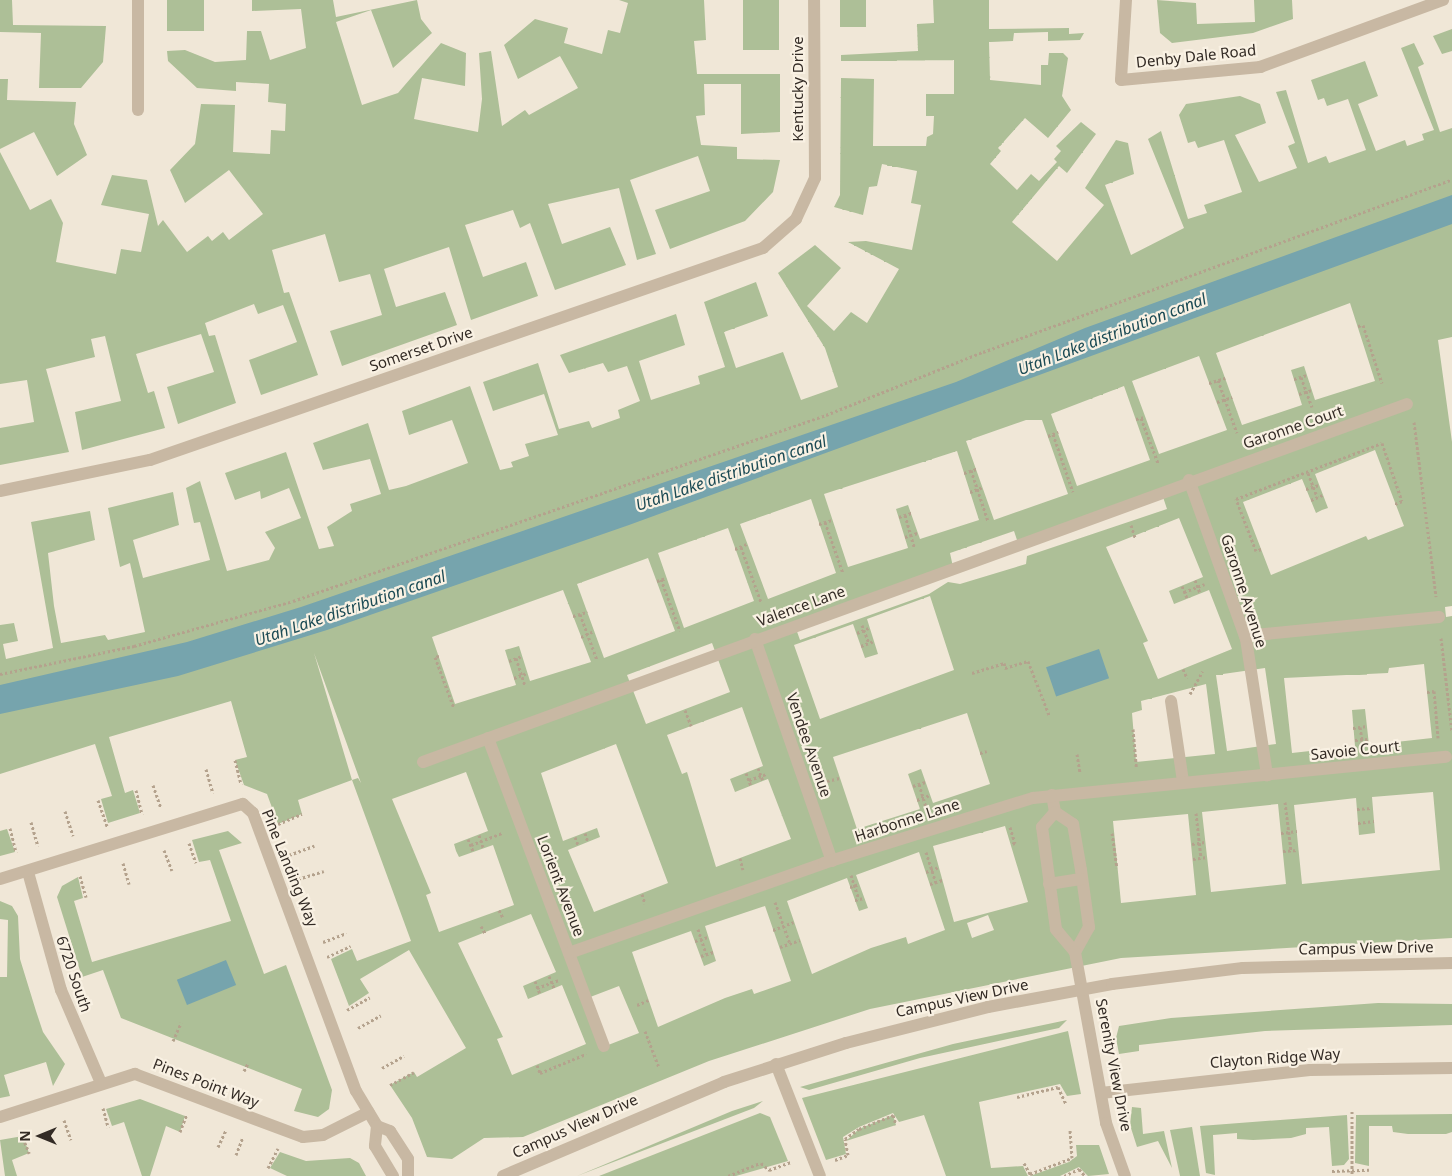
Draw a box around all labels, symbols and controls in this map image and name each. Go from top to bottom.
street label: Kentucky Drive [789,36,807,142]
street label: Denby Dale Road [1135,41,1257,71]
water label: Utah Lake distribution canal [1015,289,1209,379]
street label: Somerset Drive [367,323,475,375]
street label: Garonne Court [1241,401,1345,453]
water label: Utah Lake distribution canal [633,431,829,515]
street label: Garonne Avenue [1217,532,1271,650]
water label: Utah Lake distribution canal [252,566,448,650]
street label: Valence Lane [755,582,847,630]
street label: Vendee Avenue [783,690,835,800]
street label: Savoie Court [1310,736,1400,764]
street label: Harbonne Lane [852,795,962,845]
street label: Pine Landing Way [258,807,322,929]
street label: Lorient Avenue [533,833,589,939]
street label: 6720 South [53,933,95,1015]
street label: Campus View Drive [1298,938,1434,958]
street label: Campus View Drive [894,975,1030,1021]
street label: Serenity View Drive [1092,997,1136,1133]
street label: Clayton Ridge Way [1209,1044,1341,1072]
street label: Pines Point Way [150,1055,262,1111]
street label: Campus View Drive [510,1090,640,1162]
north arrow [15,1111,65,1161]
text: N [15,1130,34,1142]

